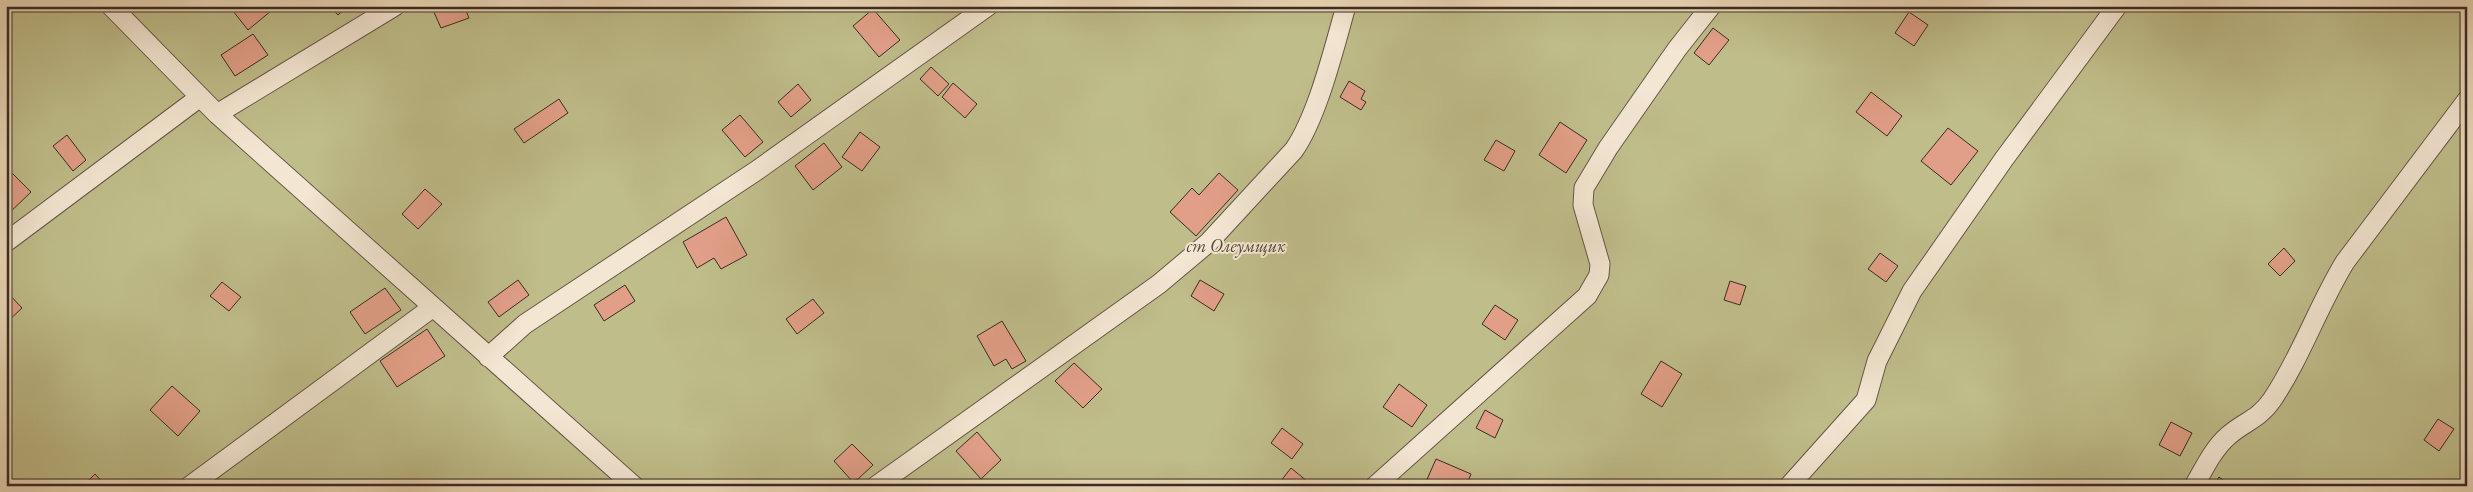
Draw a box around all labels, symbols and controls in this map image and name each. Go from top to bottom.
park label: ст Олеумщик [1186,234,1286,258]

